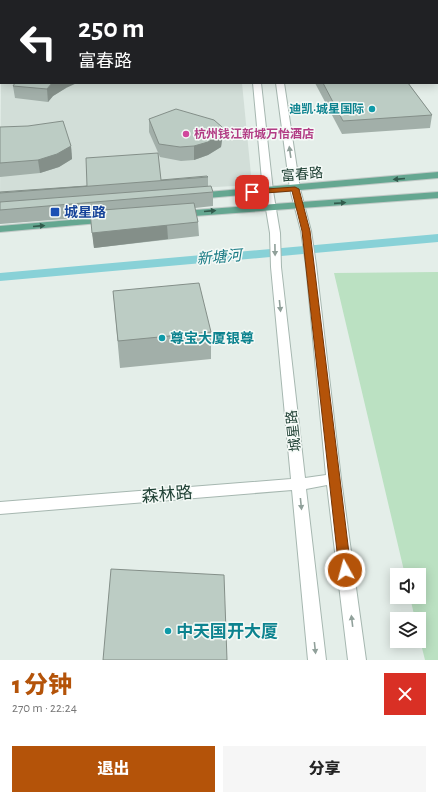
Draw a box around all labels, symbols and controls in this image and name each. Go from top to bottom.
text: 250 m [78,15,145,43]
icon: left [12,16,64,68]
text: 富春路 [78,53,132,71]
place label: 迪凯·城星国际 [289,102,364,115]
marker: 迪凯·城星国际 [367,104,377,114]
place label: 杭州钱江新城万怡酒店 [194,127,314,140]
marker: 杭州钱江新城万怡酒店 [181,129,191,139]
one-way arrow [287,146,293,158]
street label: 富春路 [280,165,324,184]
pin [235,175,269,209]
one-way arrow [393,176,405,182]
icon: arrive [241,181,263,203]
one-way arrow [334,199,346,206]
place label: 城星路 [64,204,106,220]
marker: 城星路 [49,206,61,218]
one-way arrow [204,208,216,215]
one-way arrow [33,222,45,229]
one-way arrow [272,244,278,257]
water label: 新塘河 [196,247,245,267]
one-way arrow [276,300,283,312]
place label: 尊宝大厦银尊 [170,330,254,346]
marker: 尊宝大厦银尊 [157,333,167,343]
street label: 城星路 [284,409,303,453]
street label: 森林路 [141,483,193,505]
one-way arrow [298,498,304,511]
position arrow [324,549,366,591]
map controls [390,568,426,648]
button: sound [390,568,426,604]
button: layers [390,612,426,648]
one-way arrow [349,615,355,627]
place label: 中天国开大厦 [176,623,278,640]
marker: 中天国开大厦 [163,626,173,636]
one-way arrow [312,642,319,654]
button: close [384,673,426,715]
text: 1 分钟 [12,674,72,698]
text: 270 m · 22:24 [12,702,77,715]
button: 退出 [12,746,215,792]
button: 分享 [223,746,426,792]

